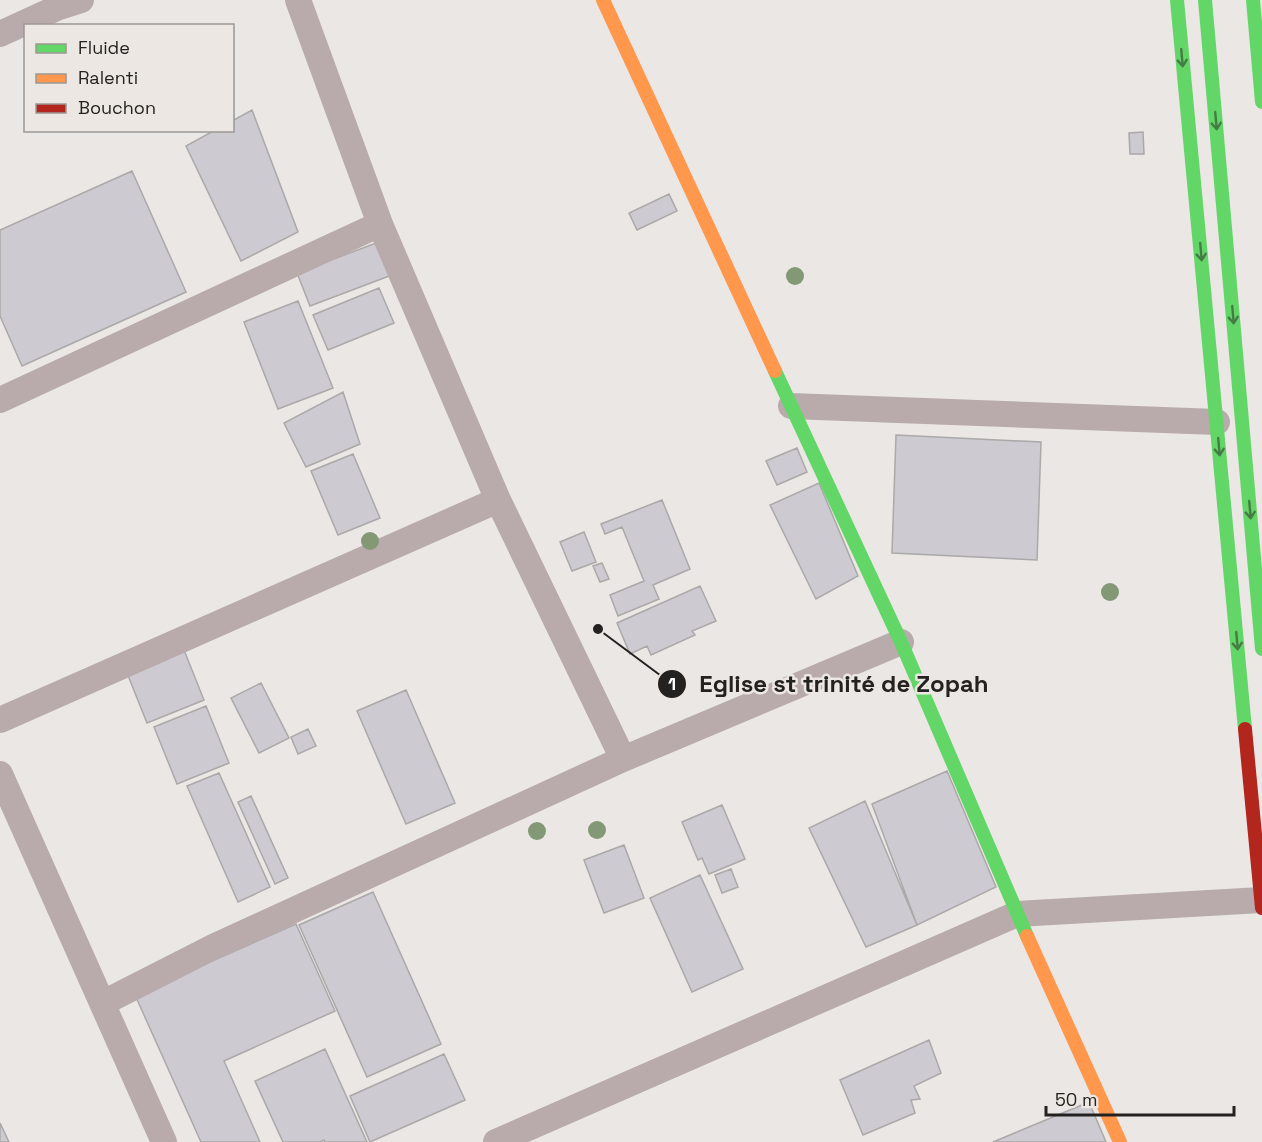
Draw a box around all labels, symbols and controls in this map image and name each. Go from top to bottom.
legend [24,24,234,132]
text: Fluide [78,36,130,59]
one-way arrow [1177,48,1188,68]
text: Ralenti [78,66,138,89]
text: Bouchon [78,96,156,119]
one-way arrow [1211,111,1222,130]
one-way arrow [1196,242,1207,262]
one-way arrow [1228,305,1239,325]
one-way arrow [1214,436,1225,456]
one-way arrow [1245,499,1256,519]
one-way arrow [1232,630,1243,650]
callout: Eglise st trinité de Zopah [657,663,1000,705]
text: Eglise st trinité de Zopah [699,668,989,699]
text: 1 [668,672,676,695]
scale bar [1046,1079,1234,1117]
text: 50 m [1055,1088,1097,1111]

